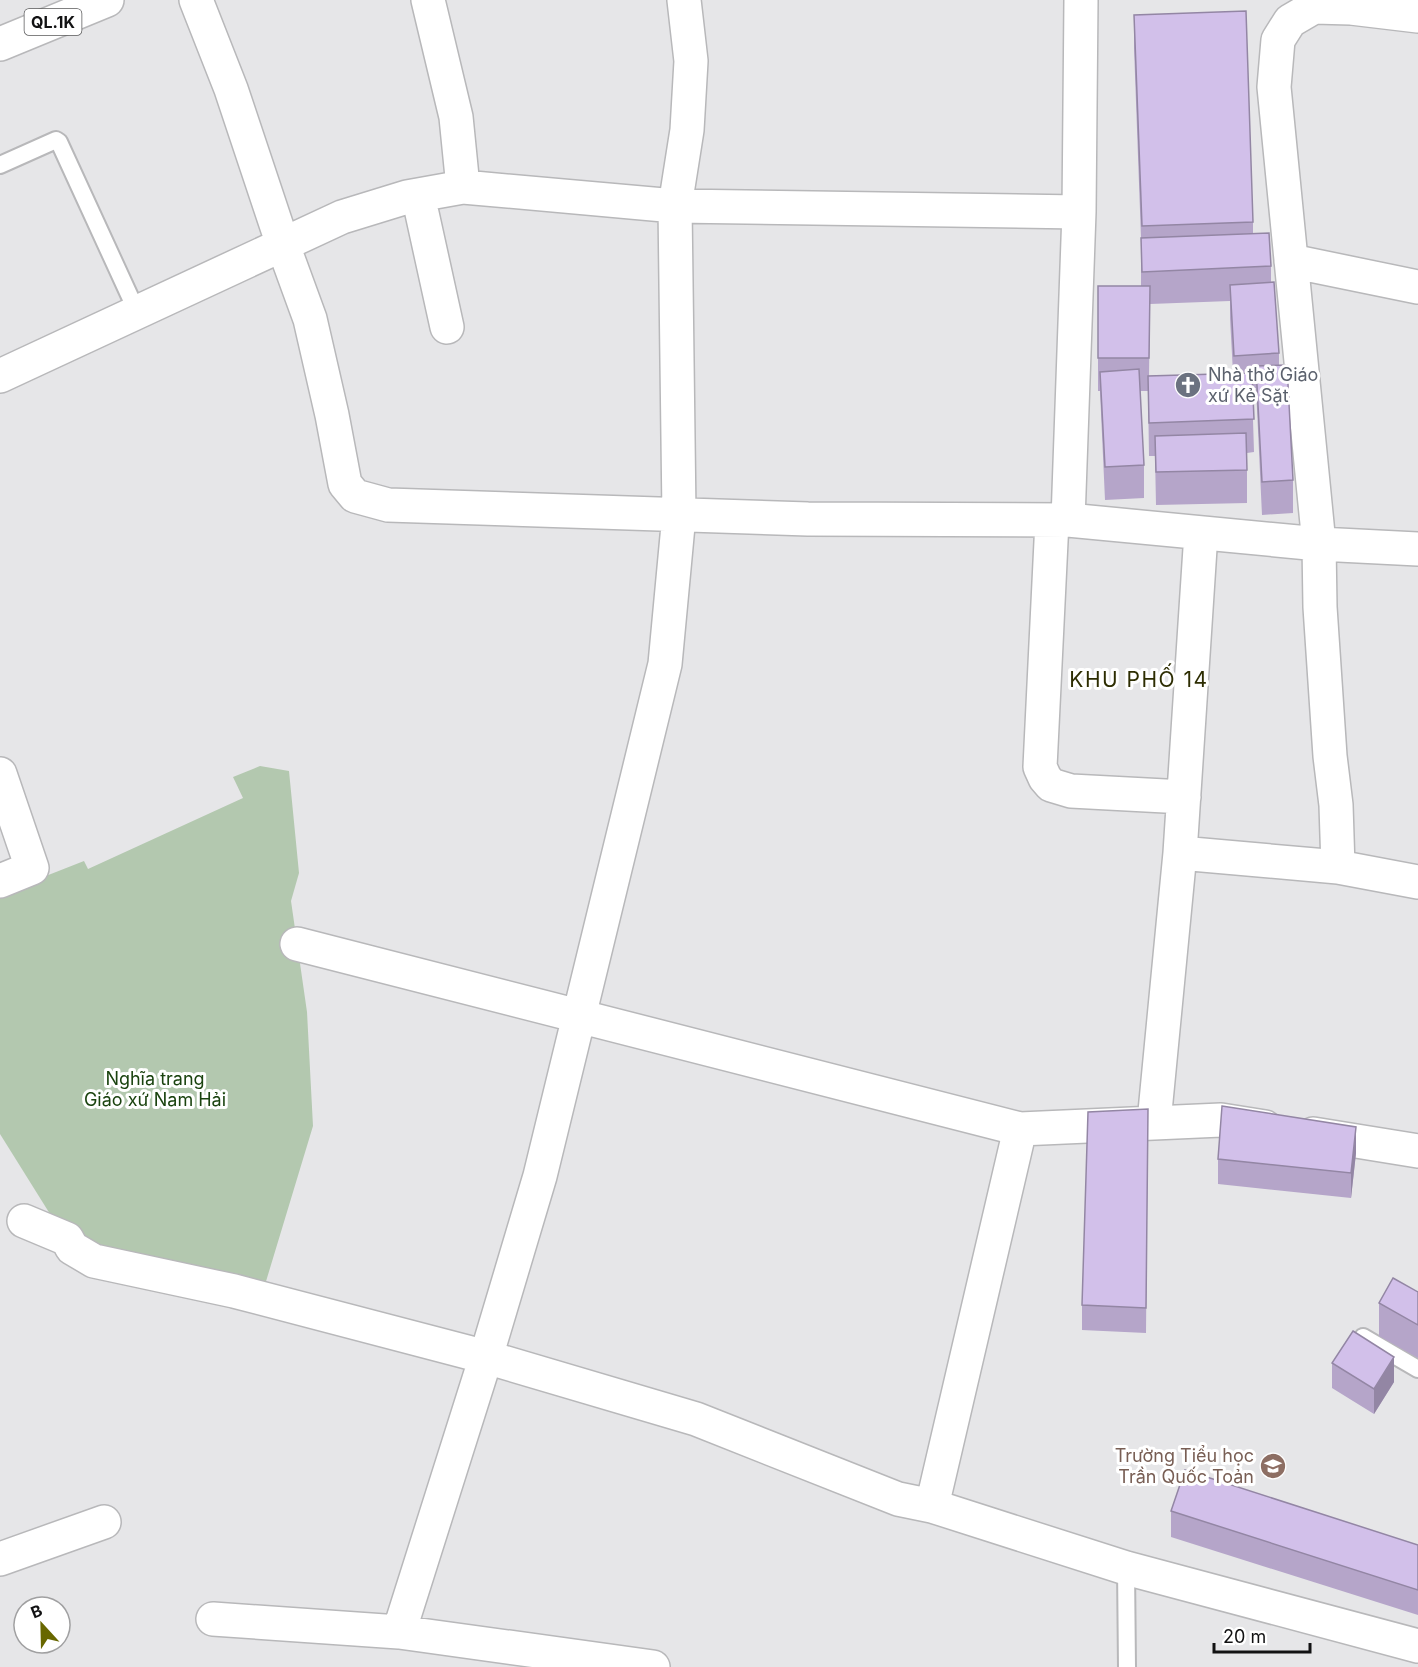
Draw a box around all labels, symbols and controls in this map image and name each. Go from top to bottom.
road number: QL.1K [25,9,82,35]
place label: Nhà thờ Giáo xứ Kẻ Sặt [1208,364,1318,406]
church icon: Nhà thờ Giáo xứ Kẻ Sặt [1173,370,1203,400]
district label: KHU PHỐ 14 [1069,663,1209,692]
park label: Nghĩa trang Giáo xứ Nam Hải [84,1068,226,1110]
place label: Trường Tiểu học Trần Quốc Toản [1115,1445,1254,1487]
school or university icon: Trường Tiểu học Trần Quốc Toản [1258,1451,1288,1481]
north arrow [12,1595,72,1655]
text: B [28,1600,45,1622]
scale bar [1214,1616,1310,1654]
text: 20 m [1223,1626,1266,1647]

